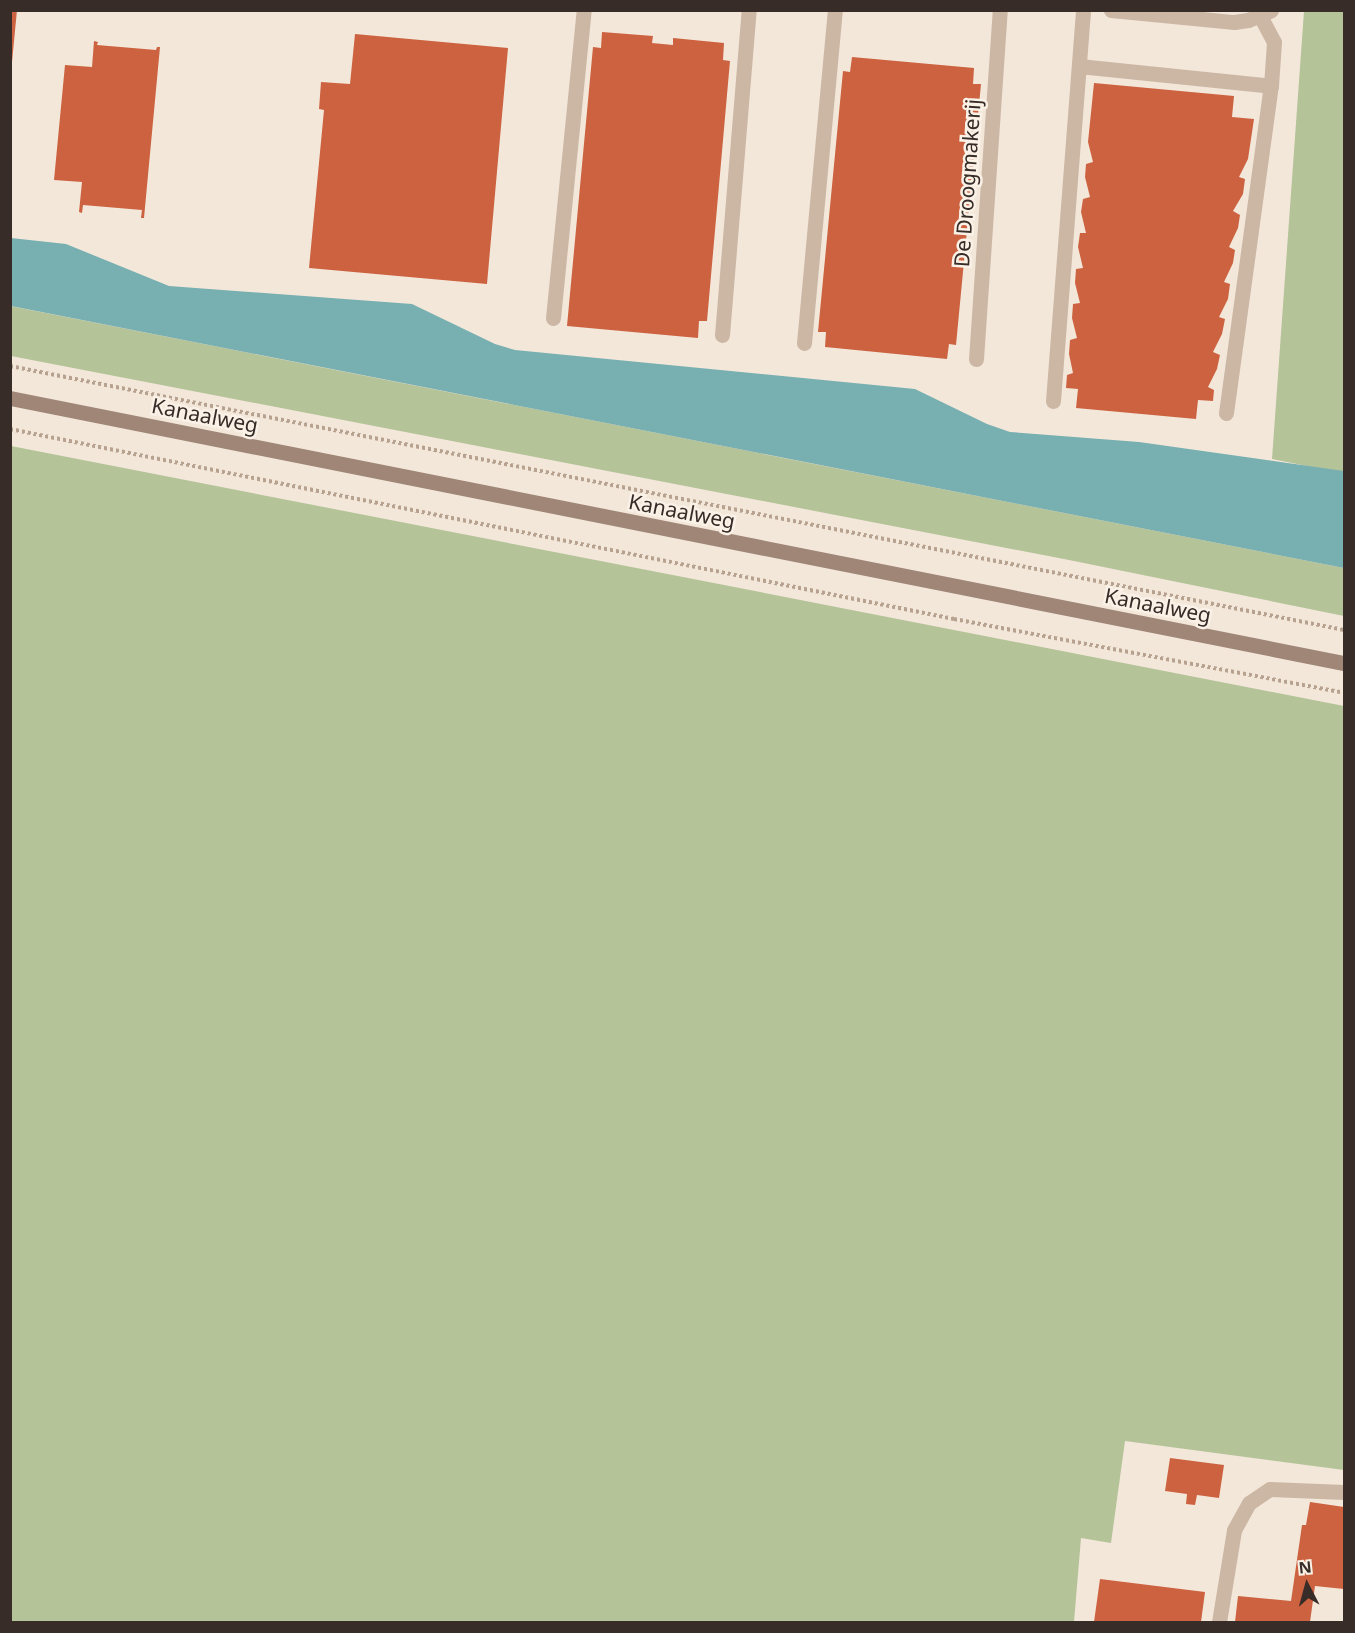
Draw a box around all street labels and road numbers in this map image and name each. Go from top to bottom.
street label: De Droogmakerij [949,98,985,268]
street label: Kanaalweg [150,392,260,438]
street label: Kanaalweg [627,488,737,534]
street label: Kanaalweg [1103,582,1213,628]

